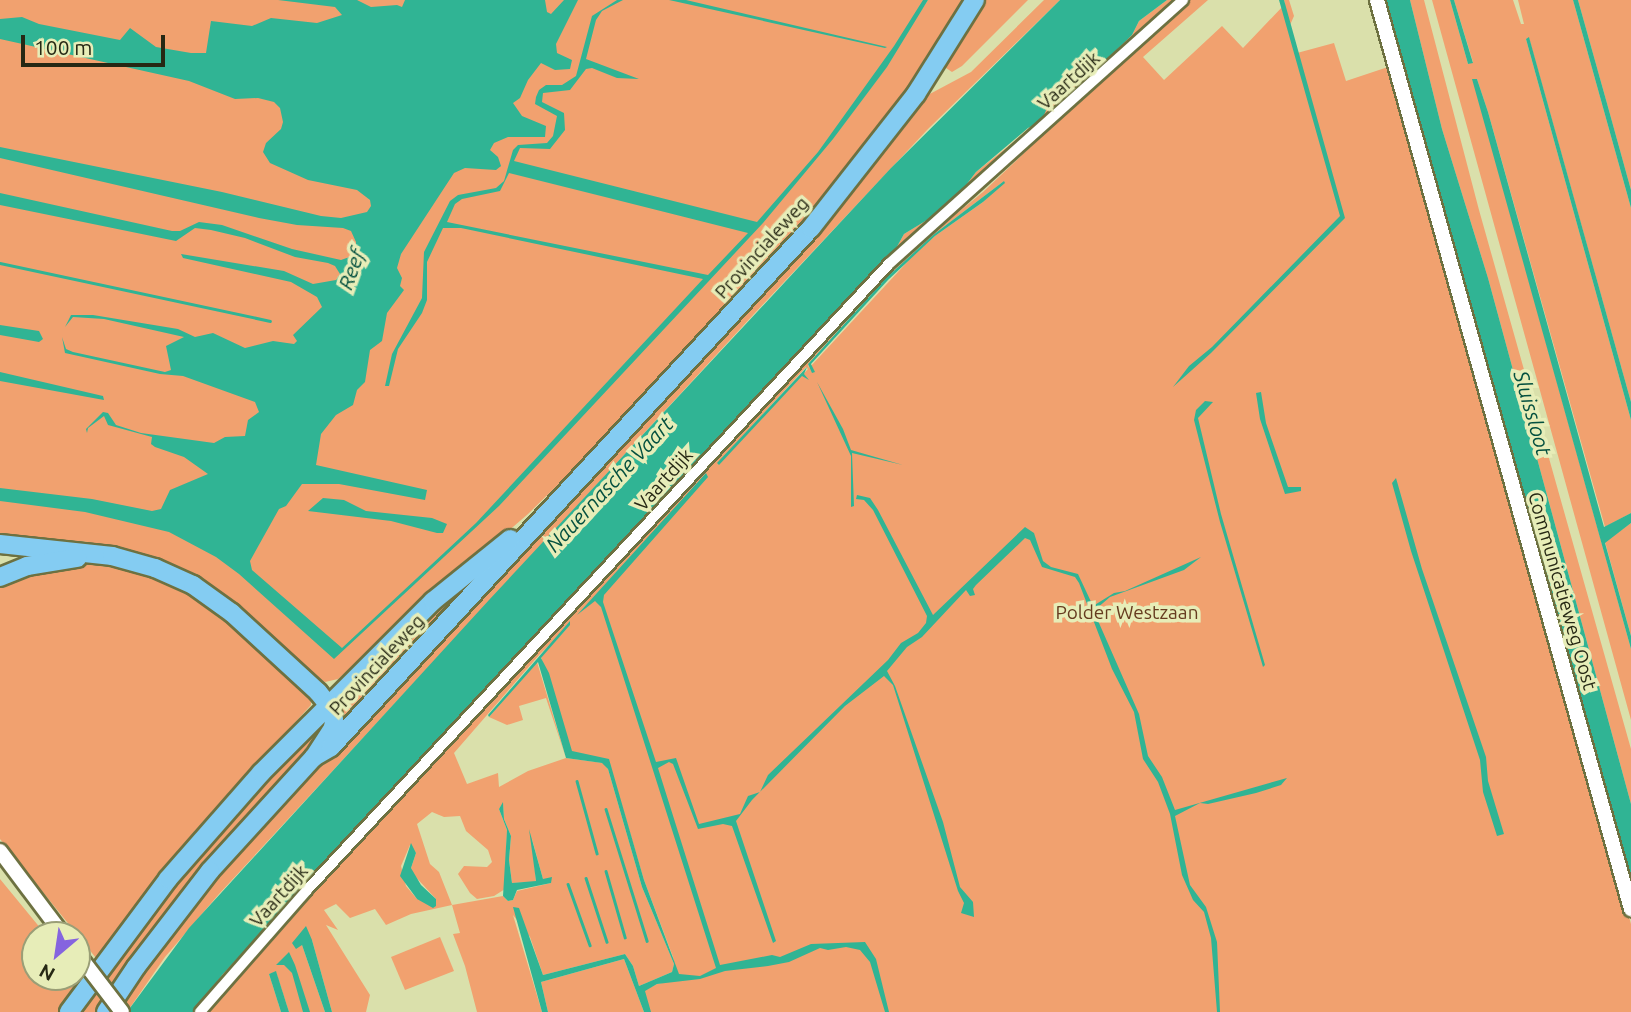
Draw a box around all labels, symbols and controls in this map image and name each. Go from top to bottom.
scale bar [24,21,168,65]
text: 100 m [34,35,92,59]
street label: Vaartdijk [1033,47,1105,115]
street label: Provincialeweg [710,192,814,304]
water label: Reef [332,245,370,293]
water label: Sluissloot [1509,368,1557,458]
water label: Nauernasche Vaart [540,411,678,557]
street label: Vaartdijk [630,444,698,516]
street label: Communicatieweg Oost [1523,489,1601,693]
park label: Polder Westzaan [1056,602,1198,624]
street label: Provincialeweg [325,610,429,720]
street label: Vaartdijk [245,860,313,932]
north arrow [21,921,91,991]
text: N [35,960,58,986]

